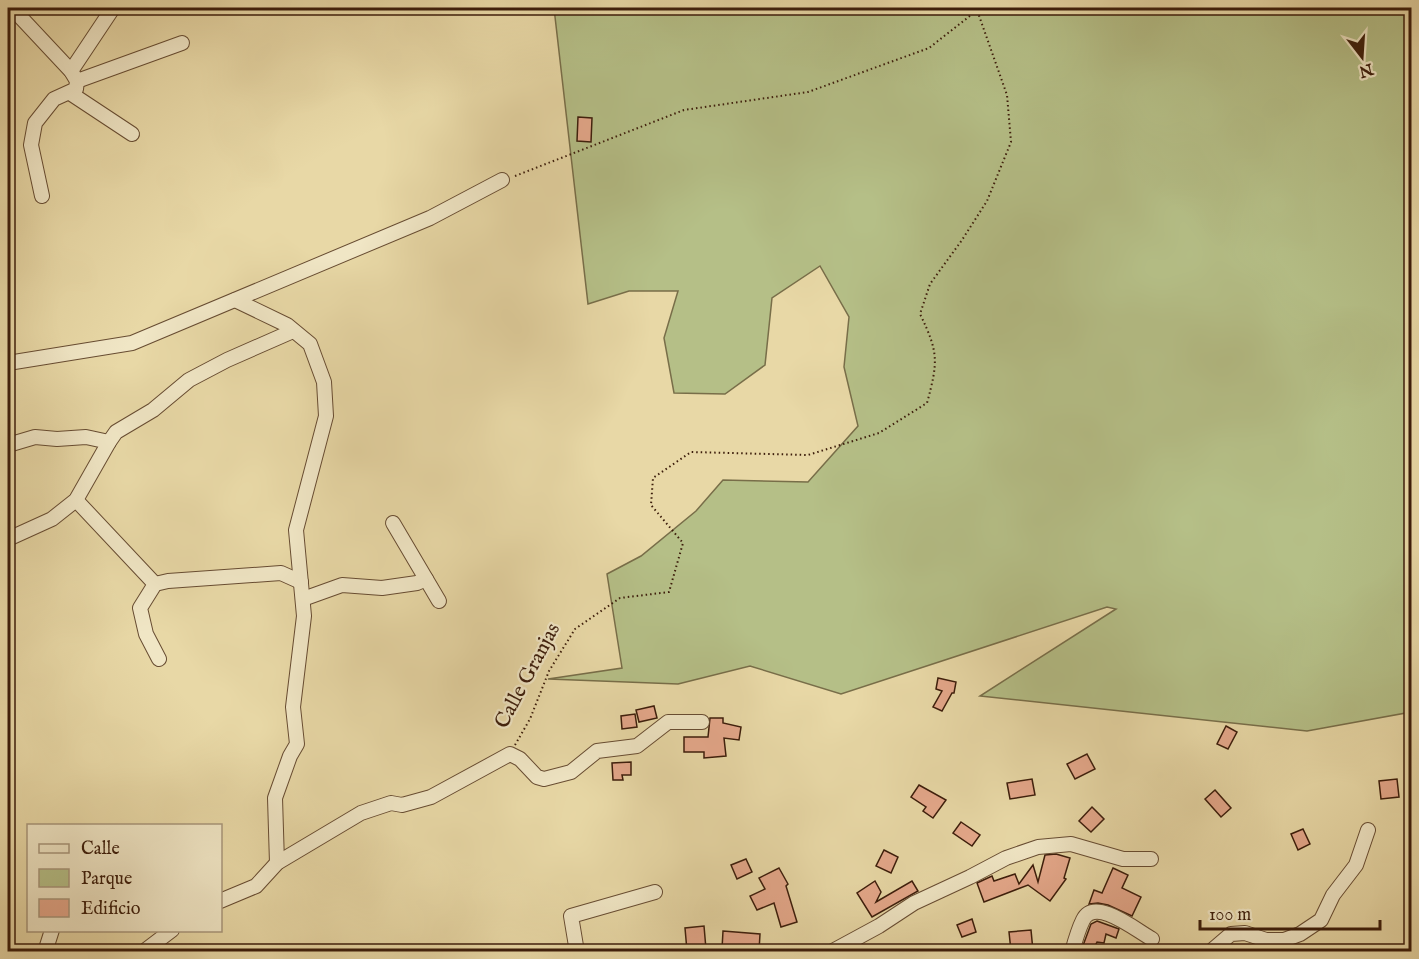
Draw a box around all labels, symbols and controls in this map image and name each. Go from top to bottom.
north arrow [1332,27,1392,87]
text: N [1356,58,1376,81]
street label: Calle Granjas [489,619,567,733]
legend [27,824,222,932]
text: Calle [81,838,120,861]
text: Parque [81,868,132,891]
scale bar [1200,893,1380,931]
text: Edificio [81,898,141,921]
text: 100 m [1209,904,1251,927]

